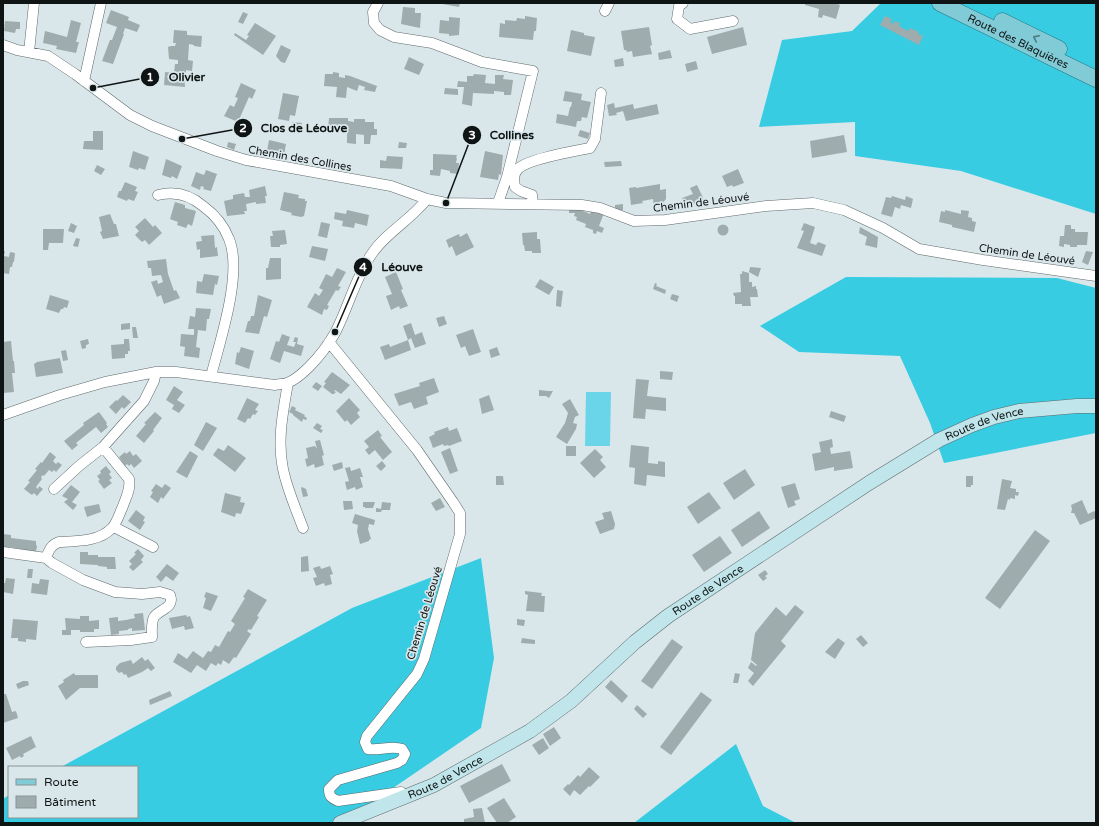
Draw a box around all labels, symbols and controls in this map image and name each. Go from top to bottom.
street label: Route des Blaquières [965,12,1071,72]
one-way arrow [1033,35,1040,43]
callout: Olivier [140,65,213,89]
text: 1 [146,70,154,84]
text: Olivier [169,70,206,84]
callout: Clos de Léouve [233,116,355,140]
text: 2 [239,121,247,135]
text: Clos de Léouve [261,121,347,135]
callout: Collines [462,123,542,147]
text: 3 [468,128,476,142]
text: Collines [490,128,534,142]
street label: Chemin des Collines [247,143,353,174]
street label: Chemin de Léouvé [652,190,750,215]
street label: Chemin de Léouvé [978,241,1076,268]
callout: Léouve [353,255,431,279]
text: 4 [359,260,367,274]
text: Léouve [381,260,423,274]
street label: Route de Vence [943,405,1024,443]
street label: Route de Vence [670,562,746,618]
street label: Chemin de Léouvé [404,565,445,661]
street label: Route de Vence [406,753,485,802]
legend [8,766,138,818]
text: Route [44,775,79,789]
text: Bâtiment [44,795,96,809]

